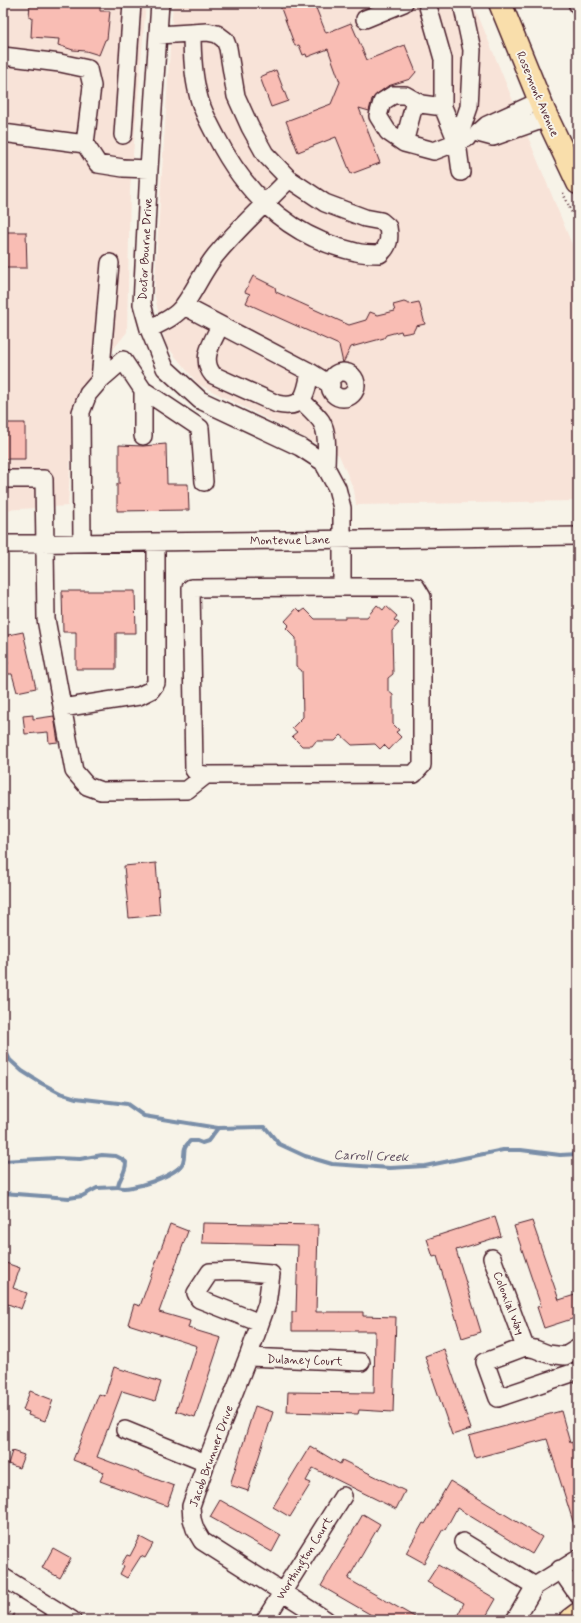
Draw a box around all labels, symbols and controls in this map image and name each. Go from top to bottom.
street label: Rosemont Avenue [512,49,562,140]
street label: Doctor Bourne Drive [135,197,157,301]
street label: Montevue Lane [250,532,331,550]
water label: Carroll Creek [333,1147,409,1166]
street label: Colonial Way [489,1269,528,1337]
street label: Dulaney Court [267,1352,343,1370]
street label: Jacob Brunner Drive [186,1403,238,1509]
street label: Worthington Court [273,1514,338,1604]

